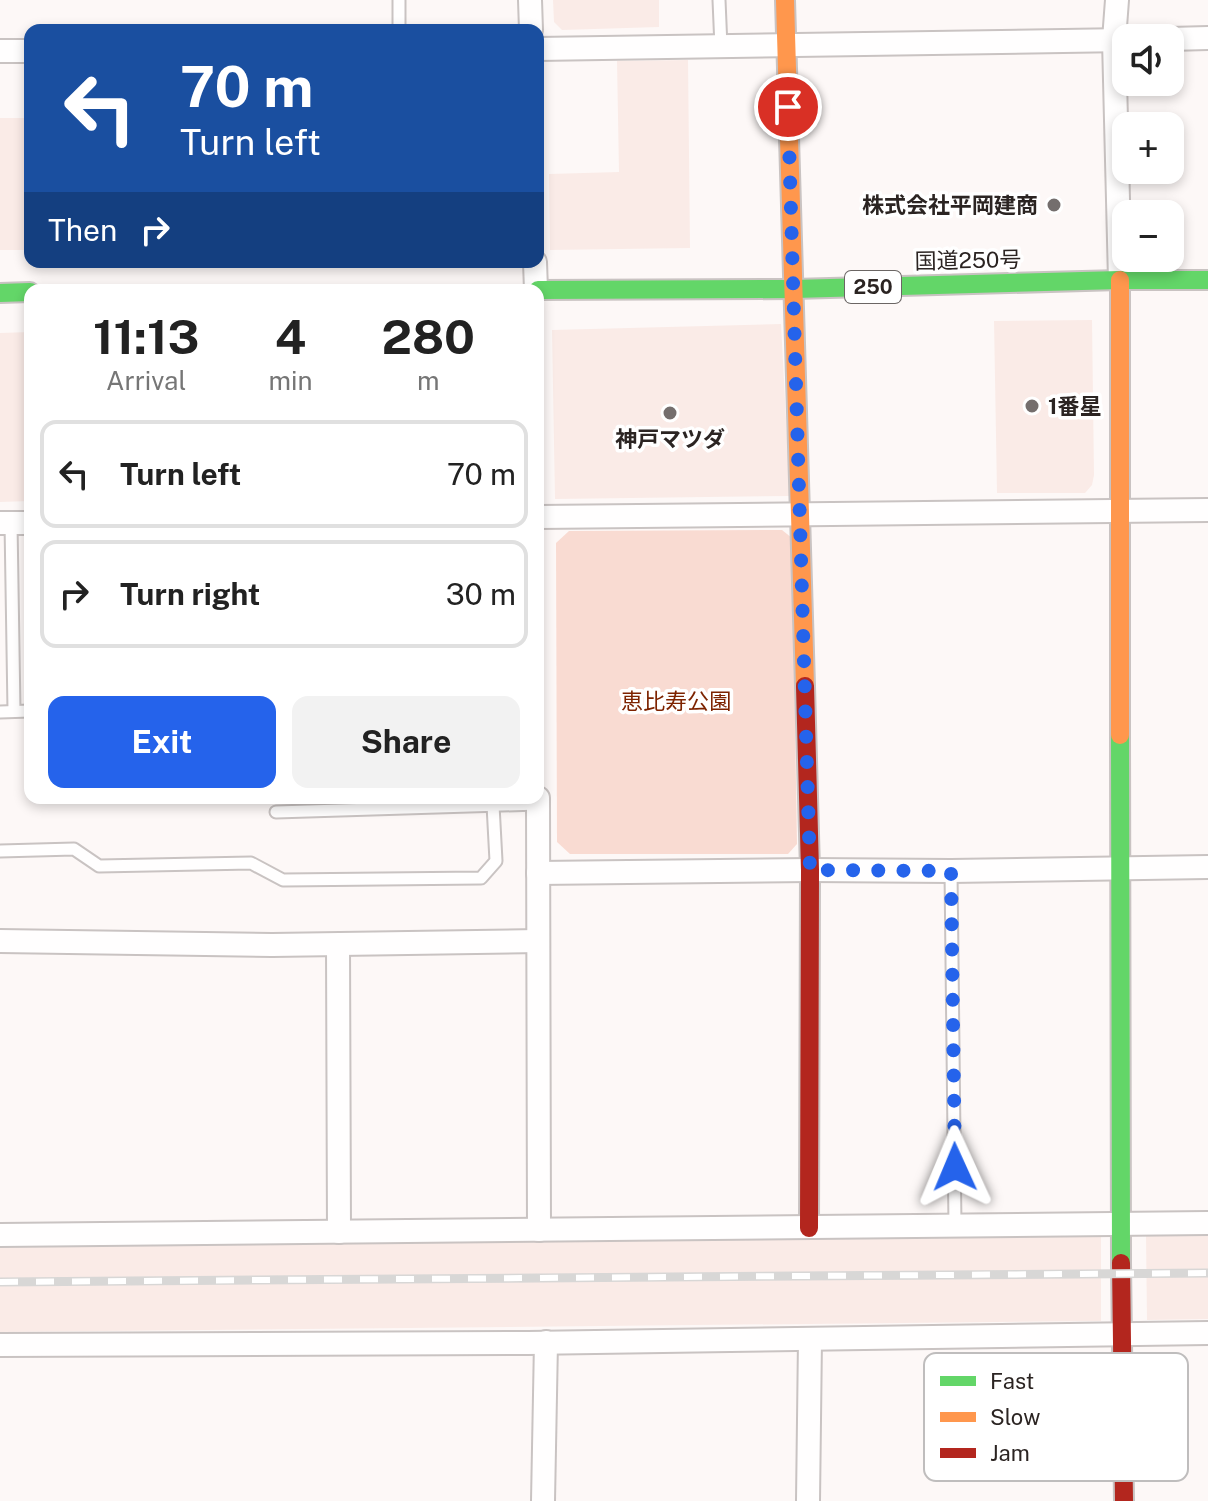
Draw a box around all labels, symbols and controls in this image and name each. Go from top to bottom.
map controls [1112,24,1184,272]
button: sound [1112,24,1184,96]
text: 70 m [180,54,313,120]
icon: left [48,56,152,160]
pin [754,73,822,141]
icon: arrive [766,85,810,129]
button: + [1112,112,1184,184]
text: Turn left [180,121,321,163]
place label: 株式会社平岡建商 [862,192,1038,218]
marker: 株式会社平岡建商 [1045,196,1063,214]
button: − [1112,200,1184,272]
icon: right [133,208,177,252]
text: Then [48,212,117,248]
street label: 国道250号 [914,246,1022,274]
road number: 250 [845,271,901,303]
text: 11:13 [93,308,199,365]
text: 4 [275,308,306,365]
text: 280 [382,308,475,365]
text: Arrival [106,365,186,396]
text: min [268,365,313,396]
text: m [417,365,440,396]
place label: 1番星 [1048,393,1101,419]
marker: 1番星 [1023,397,1041,415]
marker: 神戸マツダ [661,404,679,422]
place label: 神戸マツダ [615,426,725,452]
icon: left [52,452,96,496]
text: Turn left [120,456,241,492]
text: 70 m [447,456,516,492]
icon: right [52,572,96,616]
text: Turn right [120,576,260,612]
text: 30 m [446,576,516,612]
park label: 恵比寿公園 [621,688,731,714]
button: Exit [48,696,276,788]
button: Share [292,696,520,788]
position arrow [913,1125,997,1209]
legend [924,1353,1188,1481]
text: Fast [990,1368,1034,1394]
text: Slow [990,1404,1040,1430]
text: Jam [990,1440,1030,1466]

